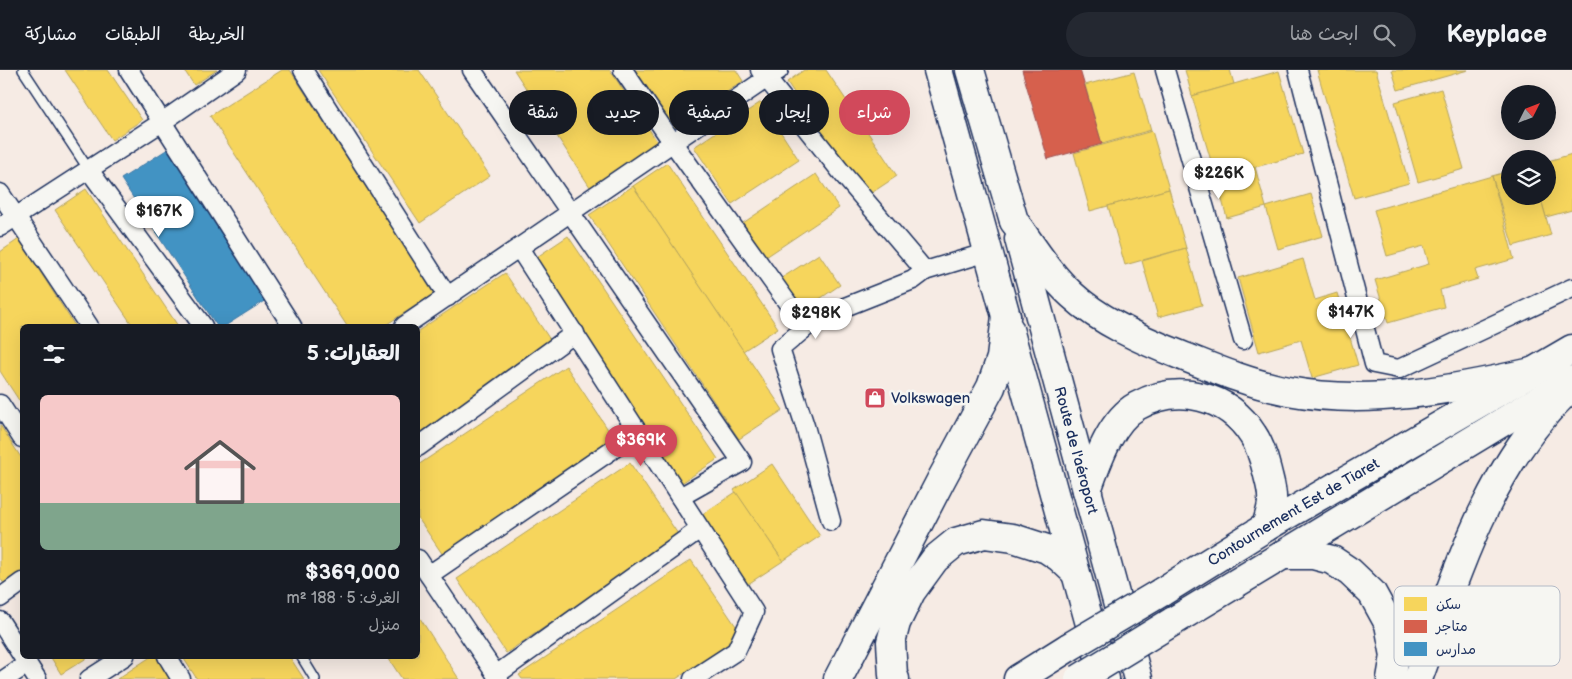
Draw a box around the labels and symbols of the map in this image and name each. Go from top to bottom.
north arrow [1501,85,1556,140]
pin: $226K [1184,158,1254,200]
pin: $167K [124,196,194,238]
pin: $147K [1316,296,1386,339]
pin: $298K [781,298,851,340]
street label: Route de l'aéroport [1049,385,1102,517]
shop icon: Volkswagen [863,386,887,410]
place label: Volkswagen [891,389,970,408]
pin: $369K [606,424,676,467]
street label: Contournement Est de Tiaret [1204,454,1383,571]
legend [1394,586,1560,666]
text: سكن [1436,596,1461,613]
text: متاجر [1435,618,1468,635]
text: مدارس [1436,641,1476,658]

